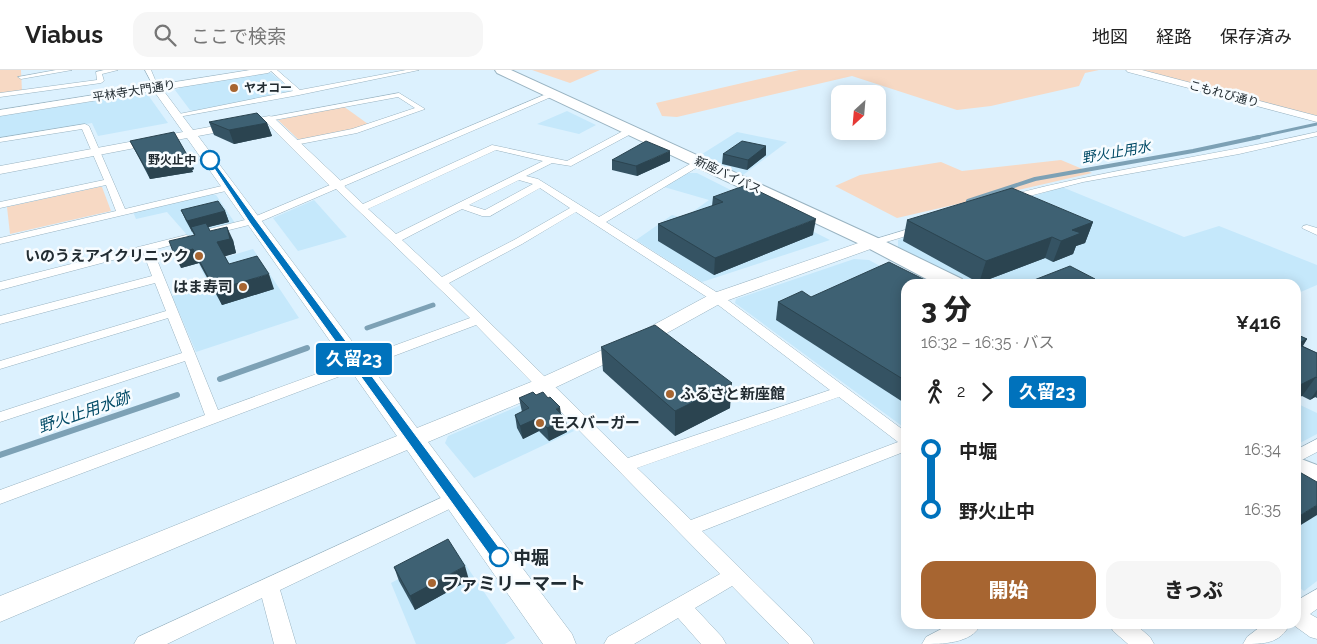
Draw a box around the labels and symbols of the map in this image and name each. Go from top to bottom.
street label: 平林寺大門通り [91,78,177,104]
street label: こもれび通り [1187,78,1261,110]
place label: ヤオコー [244,81,292,95]
marker: ヤオコー [228,82,240,94]
north arrow [831,85,886,140]
water label: 野火止用水 [1080,138,1154,166]
marker: 野火止中 [200,150,220,170]
place label: 野火止中 [148,153,196,167]
street label: 新座バイパス [693,153,763,197]
place label: いのうえアイクリニック [25,247,189,265]
marker: いのうえアイクリニック [193,250,205,262]
place label: はま寿司 [173,278,233,296]
marker: はま寿司 [237,281,249,293]
line badge: 久留23 [319,343,389,375]
place label: ふるさと新座館 [680,385,785,403]
water label: 野火止用水跡 [36,386,135,437]
marker: ふるさと新座館 [664,388,676,400]
place label: モスバーガー [550,414,640,432]
marker: モスバーガー [534,417,546,429]
marker: 中堀 [489,547,509,567]
place label: 中堀 [513,547,549,568]
place label: ファミリーマート [442,573,586,594]
marker: ファミリーマート [426,577,438,589]

